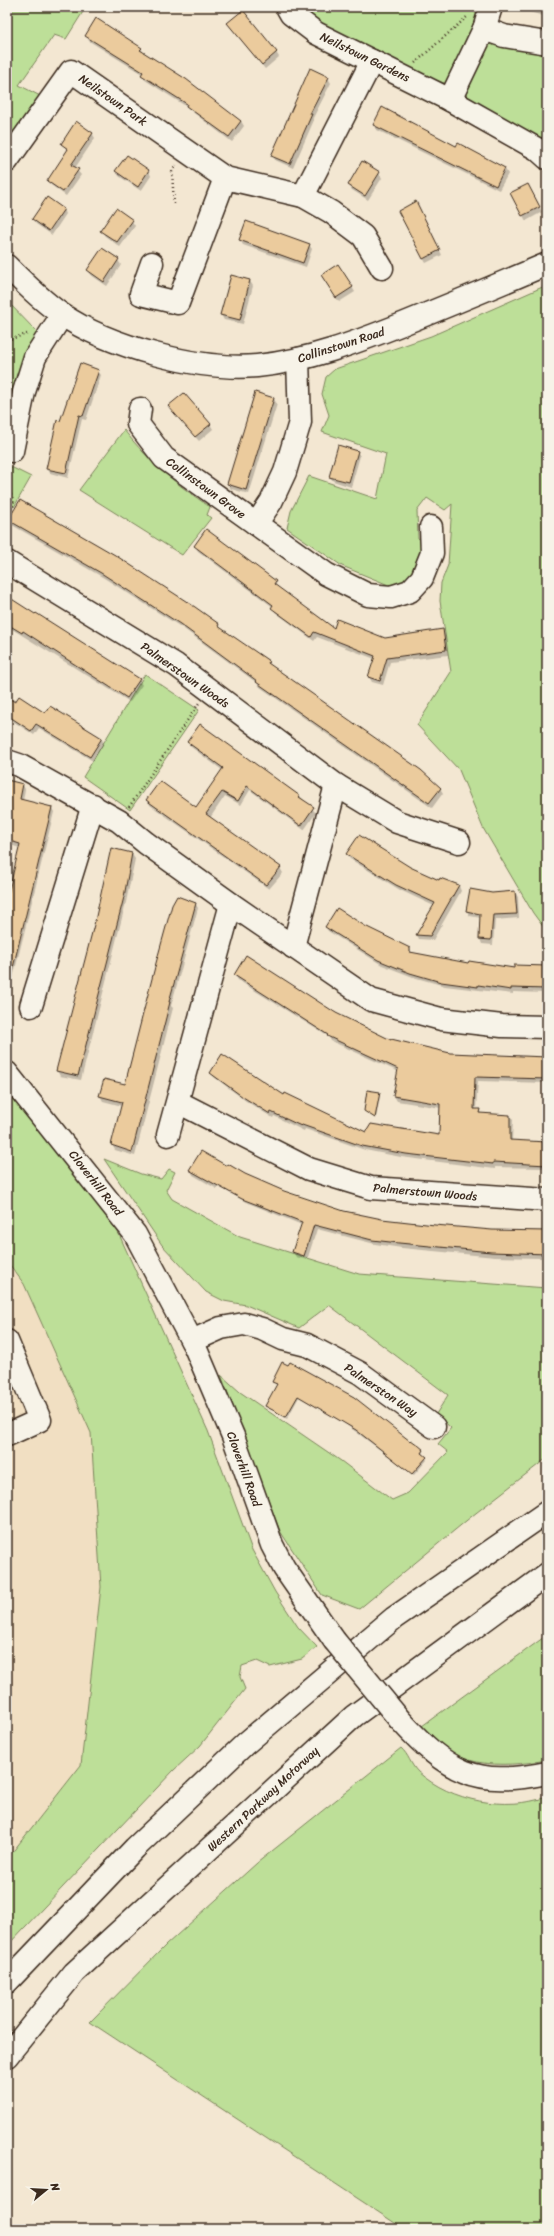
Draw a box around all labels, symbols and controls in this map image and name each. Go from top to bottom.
street label: Neilstown Gardens [316,26,414,88]
street label: Neilstown Park [74,68,153,132]
street label: Collinstown Road [295,320,388,369]
street label: Collinstown Grove [161,451,251,525]
street label: Palmerstown Woods [136,636,234,714]
street label: Cloverhill Road [63,1145,130,1222]
street label: Palmerstown Woods [372,1176,478,1208]
street label: Palmerston Way [340,1357,423,1423]
street label: Cloverhill Road [220,1428,268,1511]
street label: Western Parkway Motorway [202,1740,325,1857]
north arrow [26,2170,66,2210]
text: N [45,2180,65,2194]

